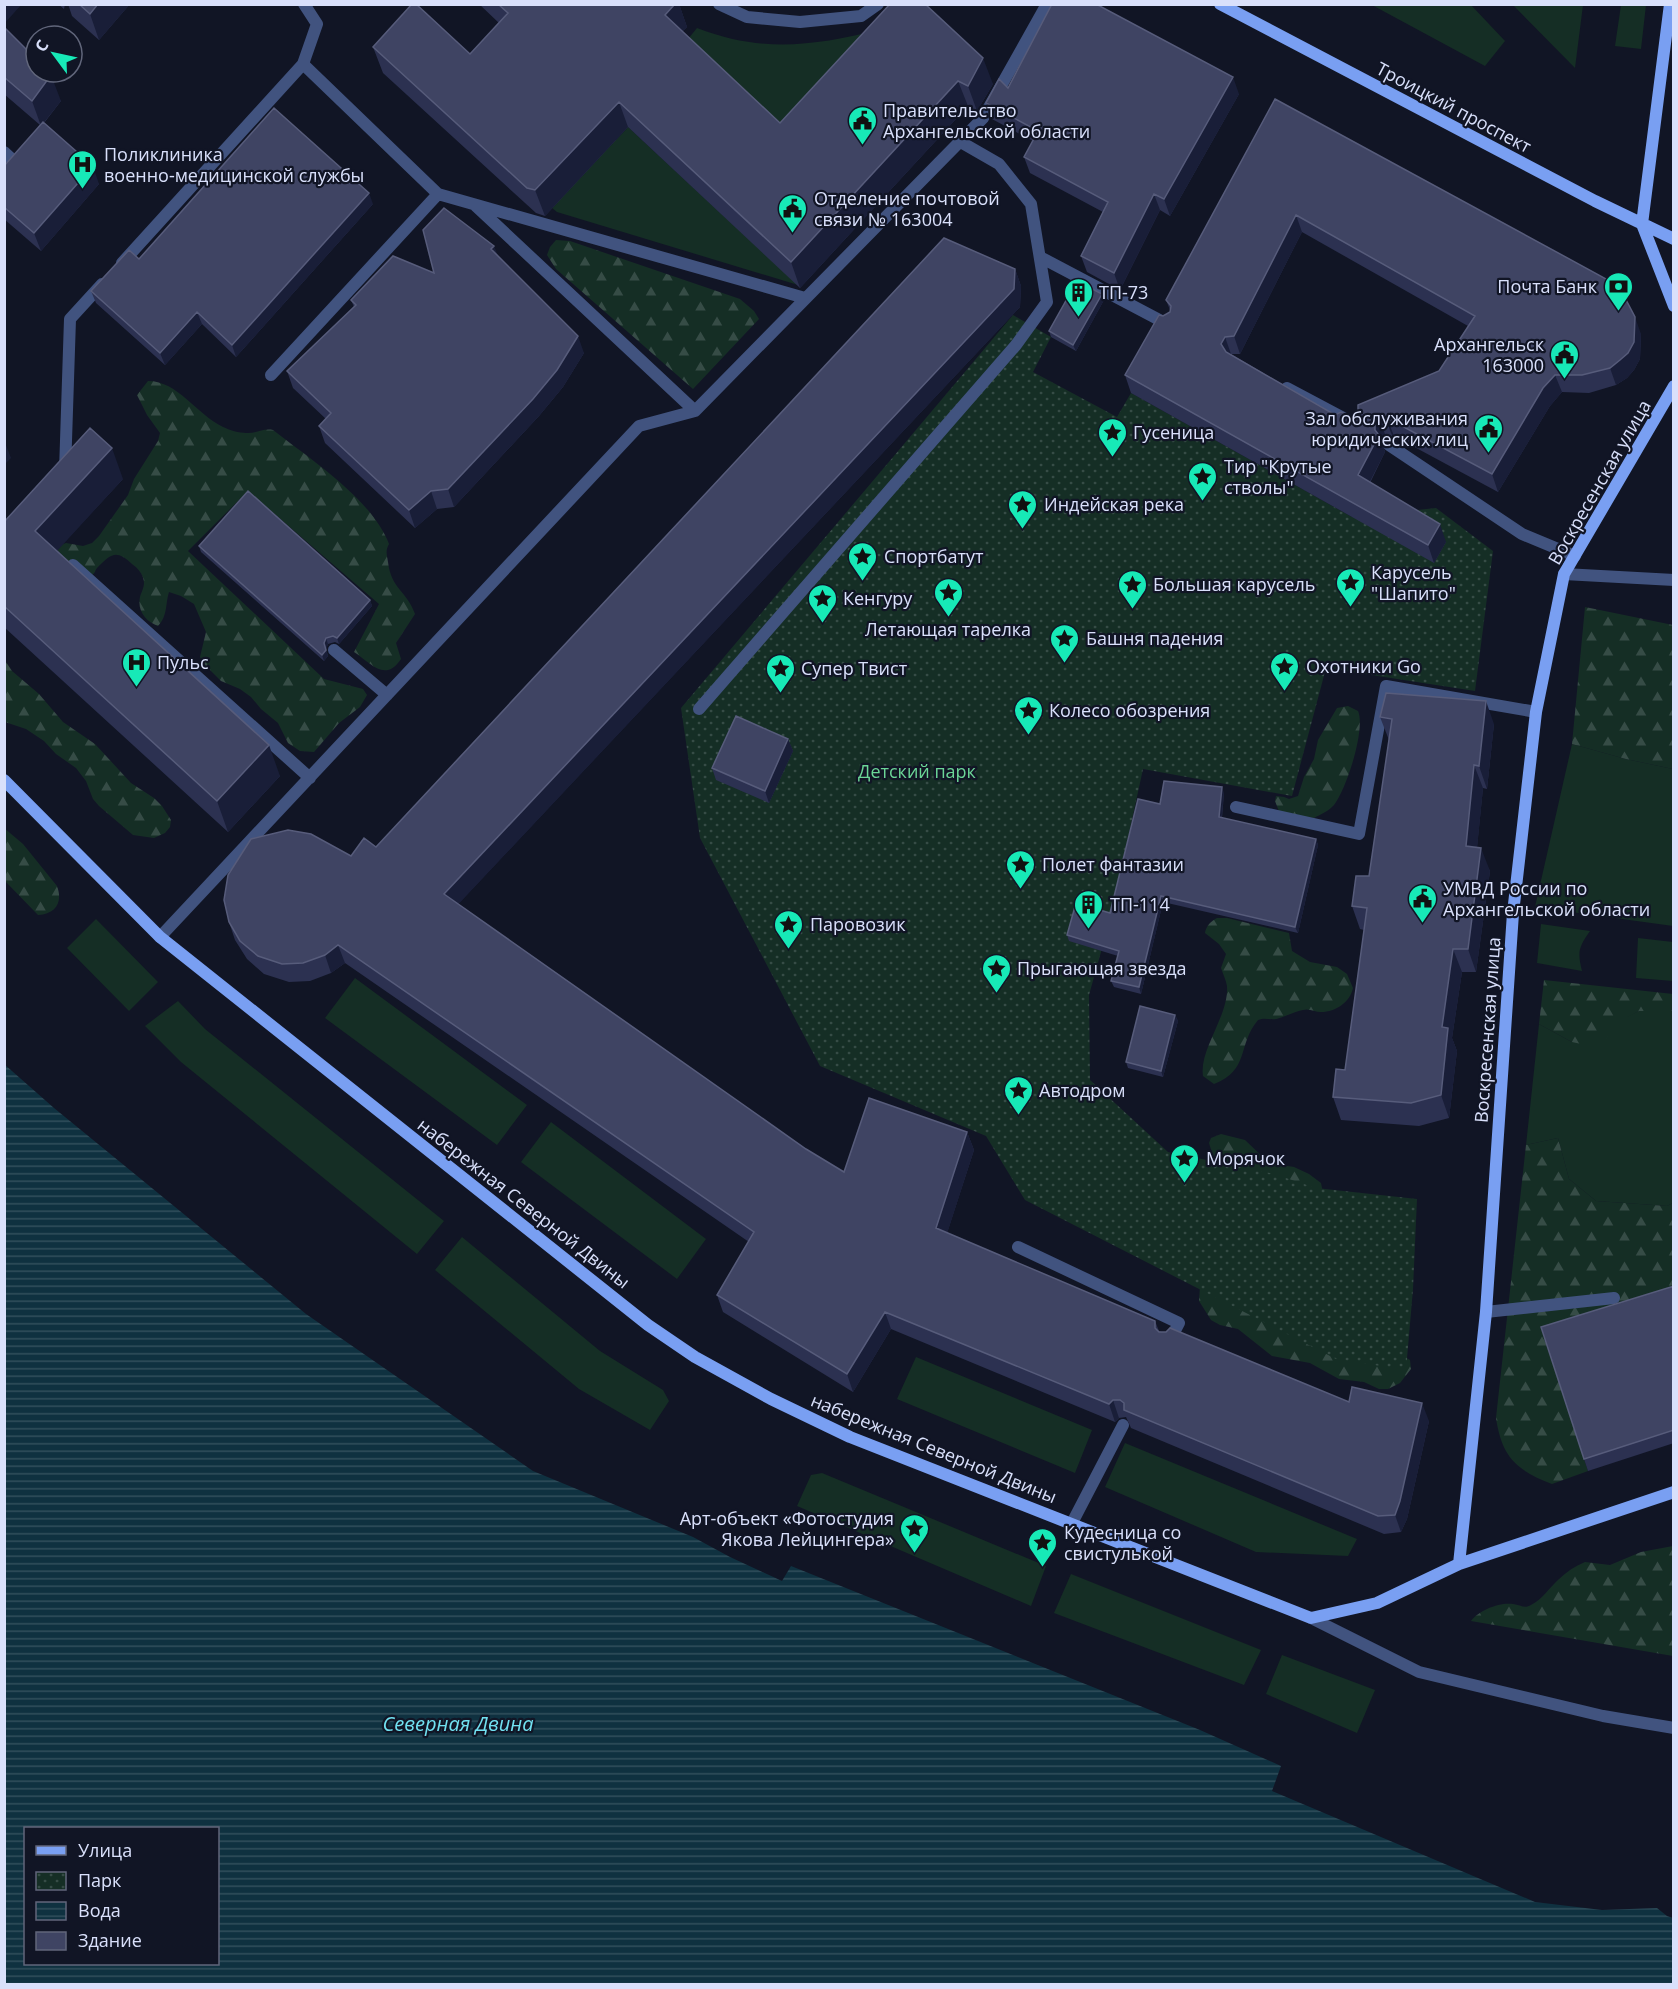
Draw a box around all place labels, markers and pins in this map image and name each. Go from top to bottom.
place label: Правительство Архангельской области [883,98,1090,143]
public building icon: Правительство Архангельской области [846,104,878,146]
place label: Поликлиника военно-медицинской службы [104,142,364,187]
hospital icon: Поликлиника военно-медицинской службы [67,148,99,190]
place label: Отделение почтовой связи № 163004 [814,186,1000,231]
public building icon: Отделение почтовой связи № 163004 [777,192,809,234]
bank icon: Почта Банк [1602,270,1634,312]
place label: Почта Банк [1497,274,1598,298]
building icon: ТП-73 [1062,276,1094,318]
place label: ТП-73 [1099,280,1148,304]
place label: Архангельск 163000 [1434,332,1545,377]
public building icon: Архангельск 163000 [1549,338,1581,380]
place label: Зал обслуживания юридических лиц [1305,406,1468,451]
public building icon: Зал обслуживания юридических лиц [1473,412,1505,454]
place icon: Гусеница [1096,416,1128,458]
place label: Гусеница [1133,420,1214,444]
place label: Тир "Крутые стволы" [1224,454,1332,499]
place icon: Тир "Крутые стволы" [1187,460,1219,502]
place icon: Индейская река [1007,488,1039,530]
place label: Индейская река [1044,492,1184,516]
place icon: Спортбатут [847,540,879,582]
place label: Спортбатут [884,544,984,568]
place label: Карусель "Шапито" [1371,560,1456,605]
place icon: Карусель "Шапито" [1334,566,1366,608]
place icon: Большая карусель [1116,568,1148,610]
place label: Большая карусель [1153,572,1315,596]
place icon: Летающая тарелка [932,576,964,618]
place icon: Кенгуру [806,582,838,624]
place label: Кенгуру [843,586,913,610]
place label: Летающая тарелка [865,617,1031,641]
place icon: Башня падения [1049,622,1081,664]
place label: Башня падения [1086,626,1223,650]
hospital icon: Пульс [120,646,152,688]
place label: Пульс [157,650,209,674]
place icon: Охотники Go [1269,650,1301,692]
place icon: Супер Твист [764,652,796,694]
place label: Охотники Go [1306,654,1421,678]
place label: Супер Твист [801,656,908,680]
place icon: Колесо обозрения [1012,694,1044,736]
place label: Колесо обозрения [1049,698,1210,722]
place icon: Полет фантазии [1005,848,1037,890]
place label: Полет фантазии [1042,852,1184,876]
place label: УМВД России по Архангельской области [1443,876,1650,921]
public building icon: УМВД России по Архангельской области [1406,882,1438,924]
building icon: ТП-114 [1073,888,1105,930]
place label: ТП-114 [1110,892,1170,916]
place icon: Паровозик [773,908,805,950]
place label: Паровозик [810,912,906,936]
place icon: Прыгающая звезда [980,952,1012,994]
place label: Прыгающая звезда [1017,956,1187,980]
place icon: Автодром [1002,1074,1034,1116]
place label: Автодром [1039,1078,1125,1102]
place icon: Морячок [1169,1142,1201,1184]
place label: Морячок [1206,1146,1286,1170]
place label: Арт-объект «Фотостудия Якова Лейцингера» [680,1506,894,1551]
place icon: Арт-объект «Фотостудия Якова Лейцингера» [899,1512,931,1554]
place label: Кудесница со свистулькой [1064,1520,1181,1565]
place icon: Кудесница со свистулькой [1027,1526,1059,1568]

